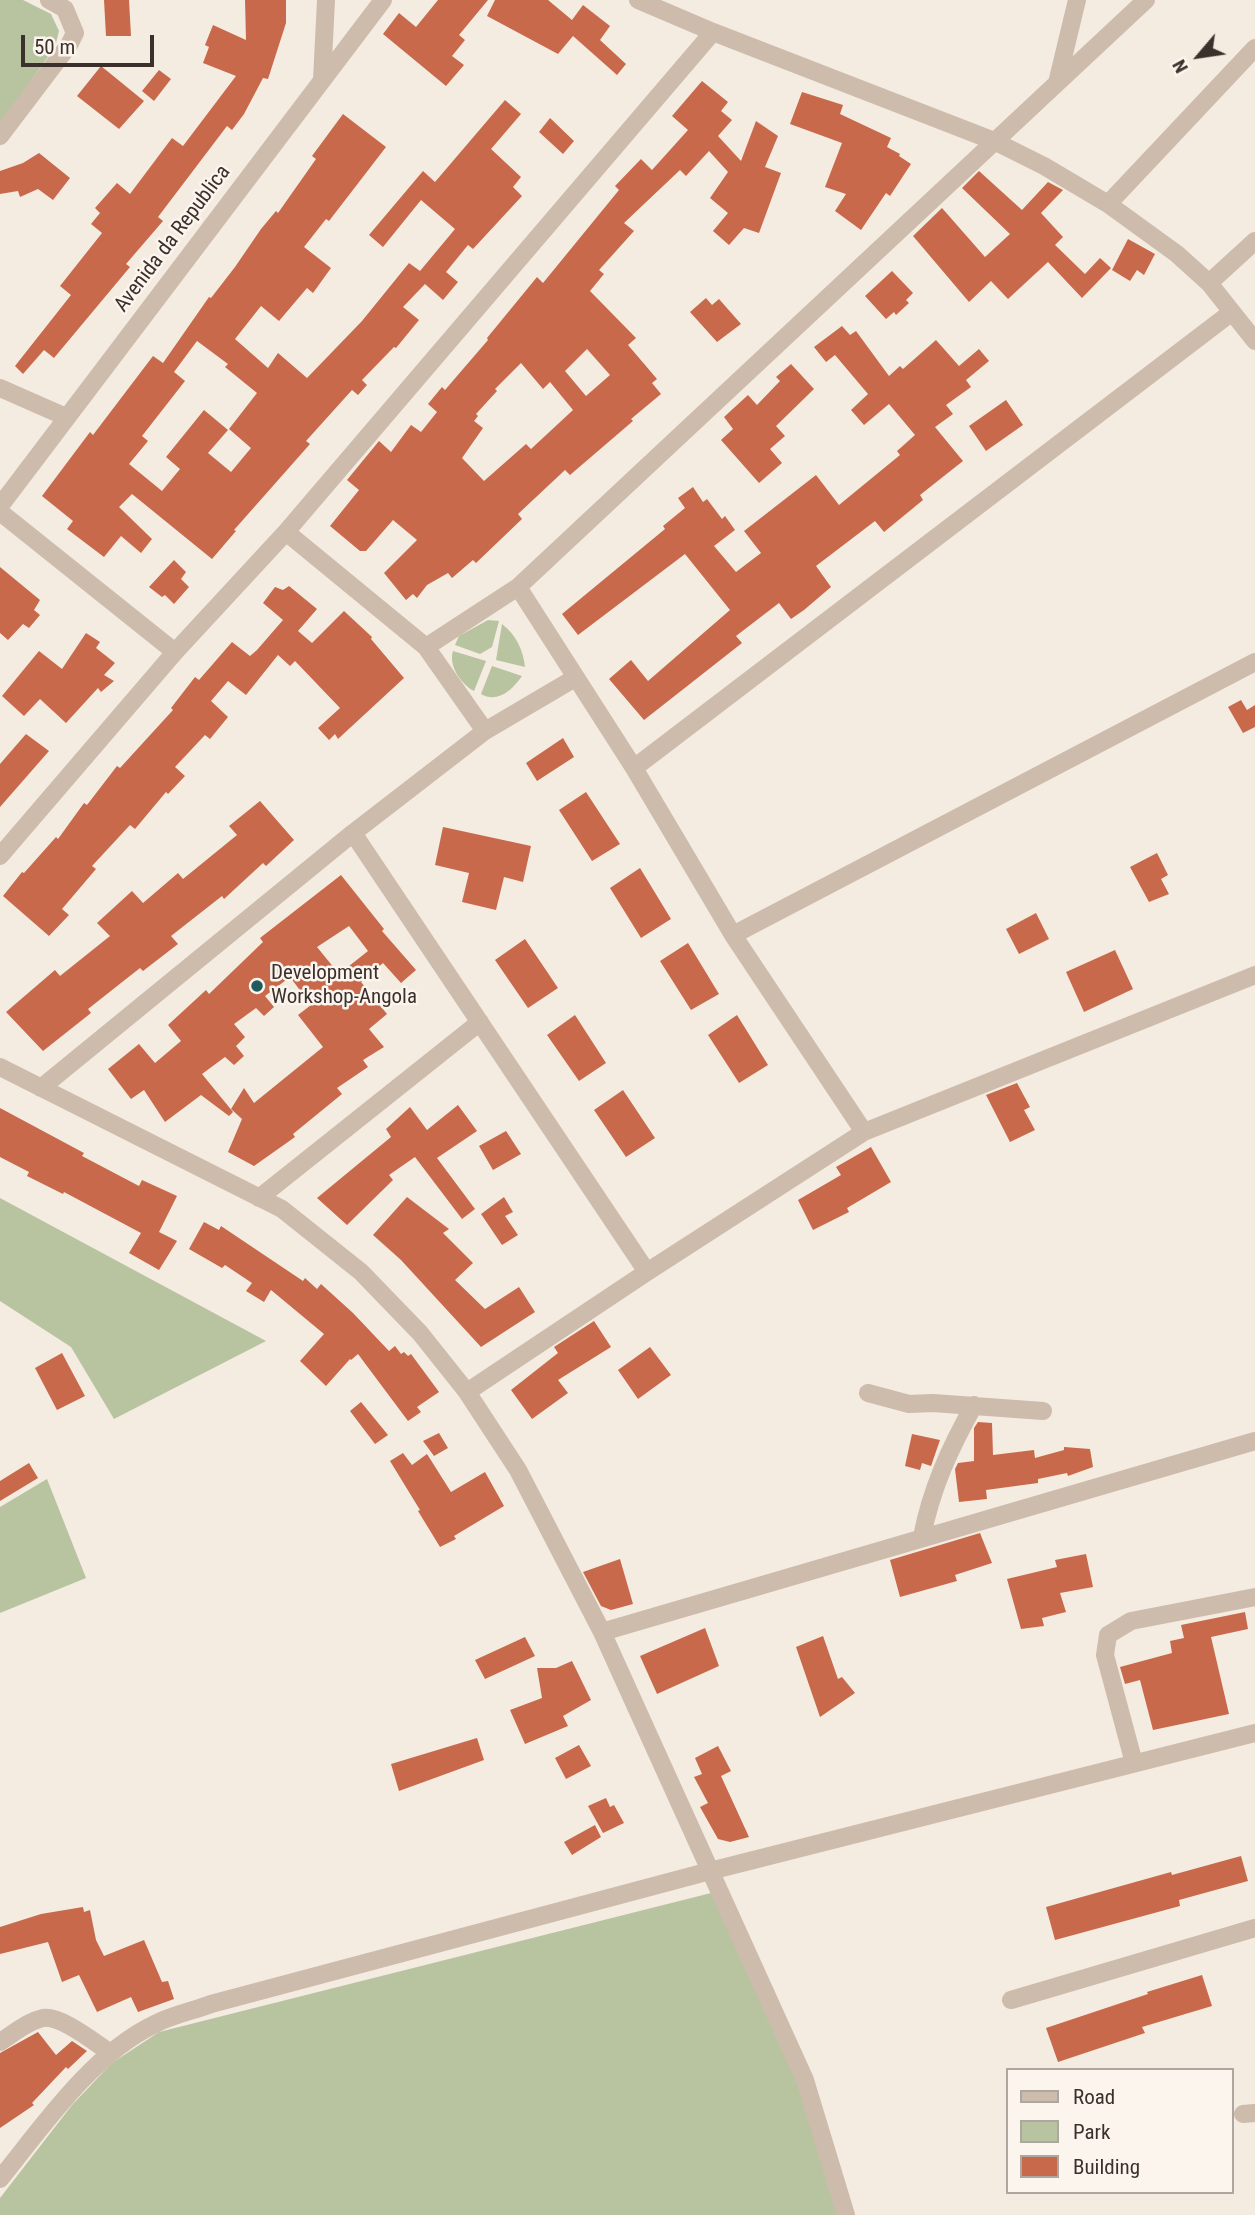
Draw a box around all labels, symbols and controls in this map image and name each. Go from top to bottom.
scale bar [24,21,158,65]
north arrow [1164,21,1234,91]
text: 50 m [34,35,75,59]
text: N [1167,56,1193,77]
street label: Avenida da Republica [110,161,236,317]
place label: Development Workshop-Angola [271,961,417,1011]
marker: Development Workshop-Angola [249,978,265,994]
legend [1006,2068,1234,2194]
text: Road [1073,2085,1115,2109]
text: Park [1073,2120,1110,2144]
text: Building [1073,2155,1140,2179]

